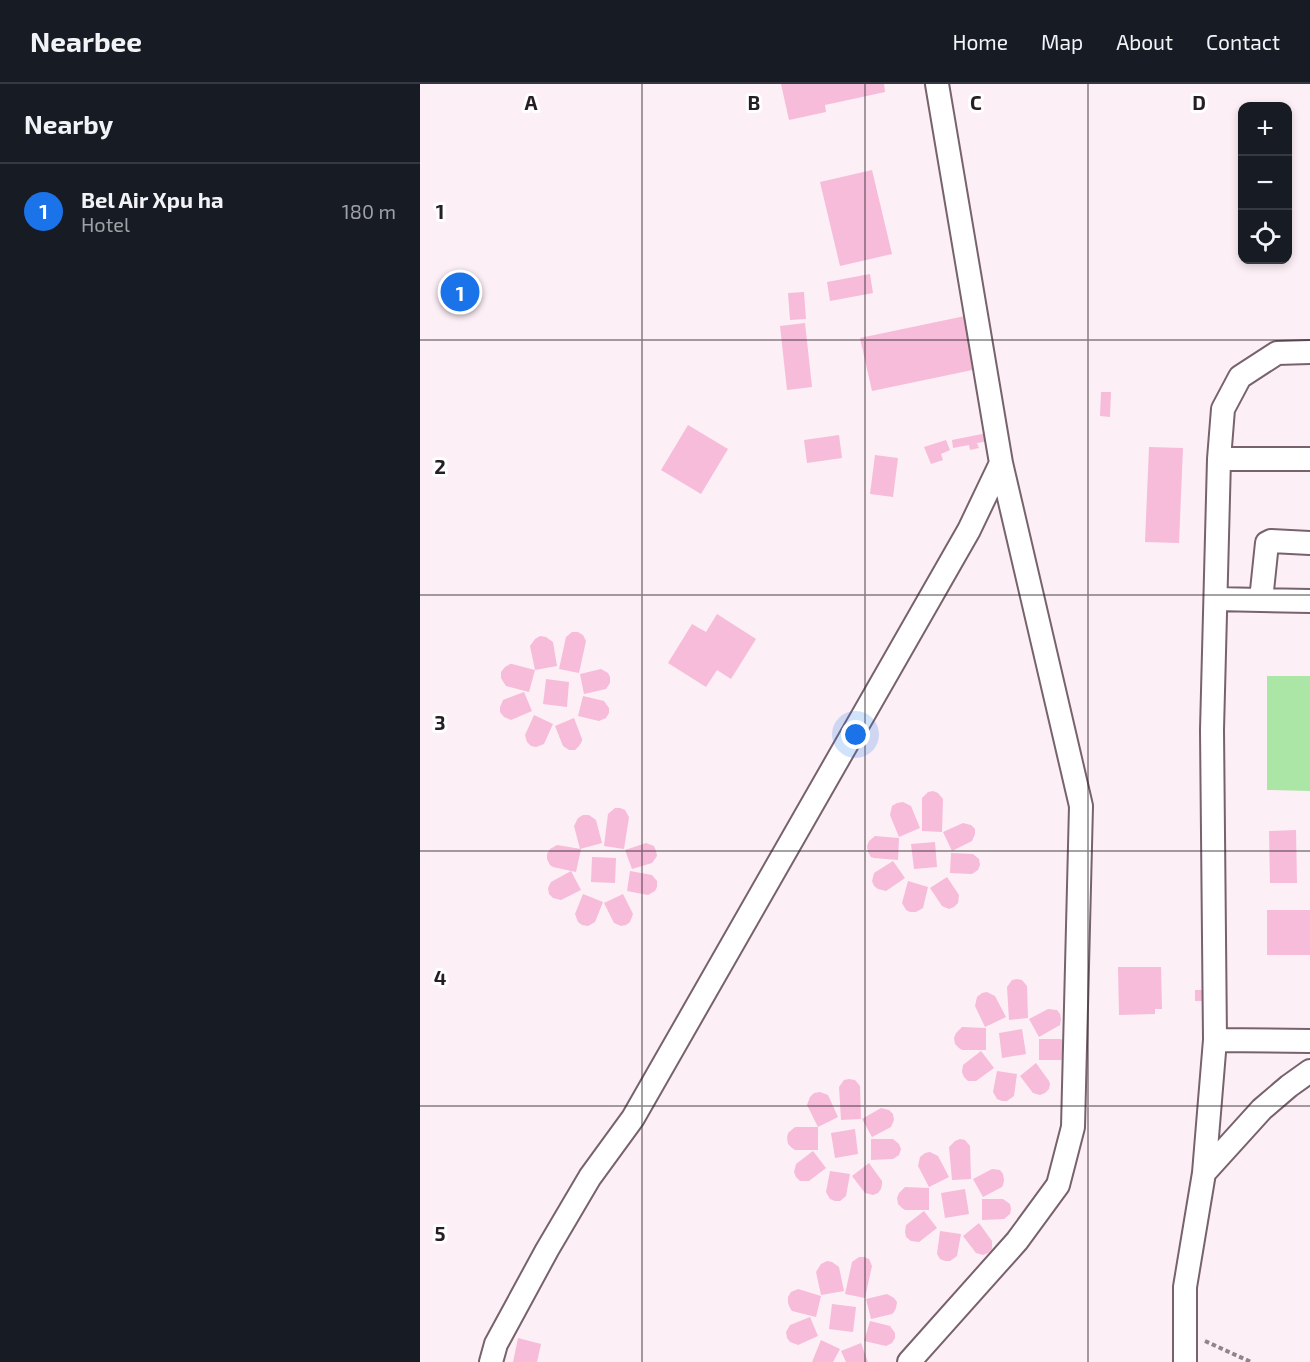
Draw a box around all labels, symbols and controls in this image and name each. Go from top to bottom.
text: Nearbee [30,24,142,58]
text: Home [952,29,1008,54]
text: Map [1041,29,1083,54]
text: About [1116,29,1173,54]
text: Contact [1206,29,1280,54]
text: A [524,90,538,114]
text: B [748,90,760,114]
text: C [970,90,982,114]
text: D [1192,90,1206,114]
map controls [1238,102,1292,264]
button: + [1238,102,1292,156]
text: Nearby [24,108,113,139]
button: − [1238,156,1292,210]
text: Bel Air Xpu ha [81,186,224,212]
text: 1 [39,199,48,223]
text: 180 m [342,199,396,223]
text: 1 [436,199,444,223]
button: locate [1238,210,1292,264]
text: Hotel [81,212,130,236]
pin: 1 [440,270,480,314]
text: 2 [434,454,446,478]
text: 3 [434,710,446,734]
your location [841,720,870,749]
text: 4 [434,965,447,989]
text: 5 [434,1221,446,1245]

